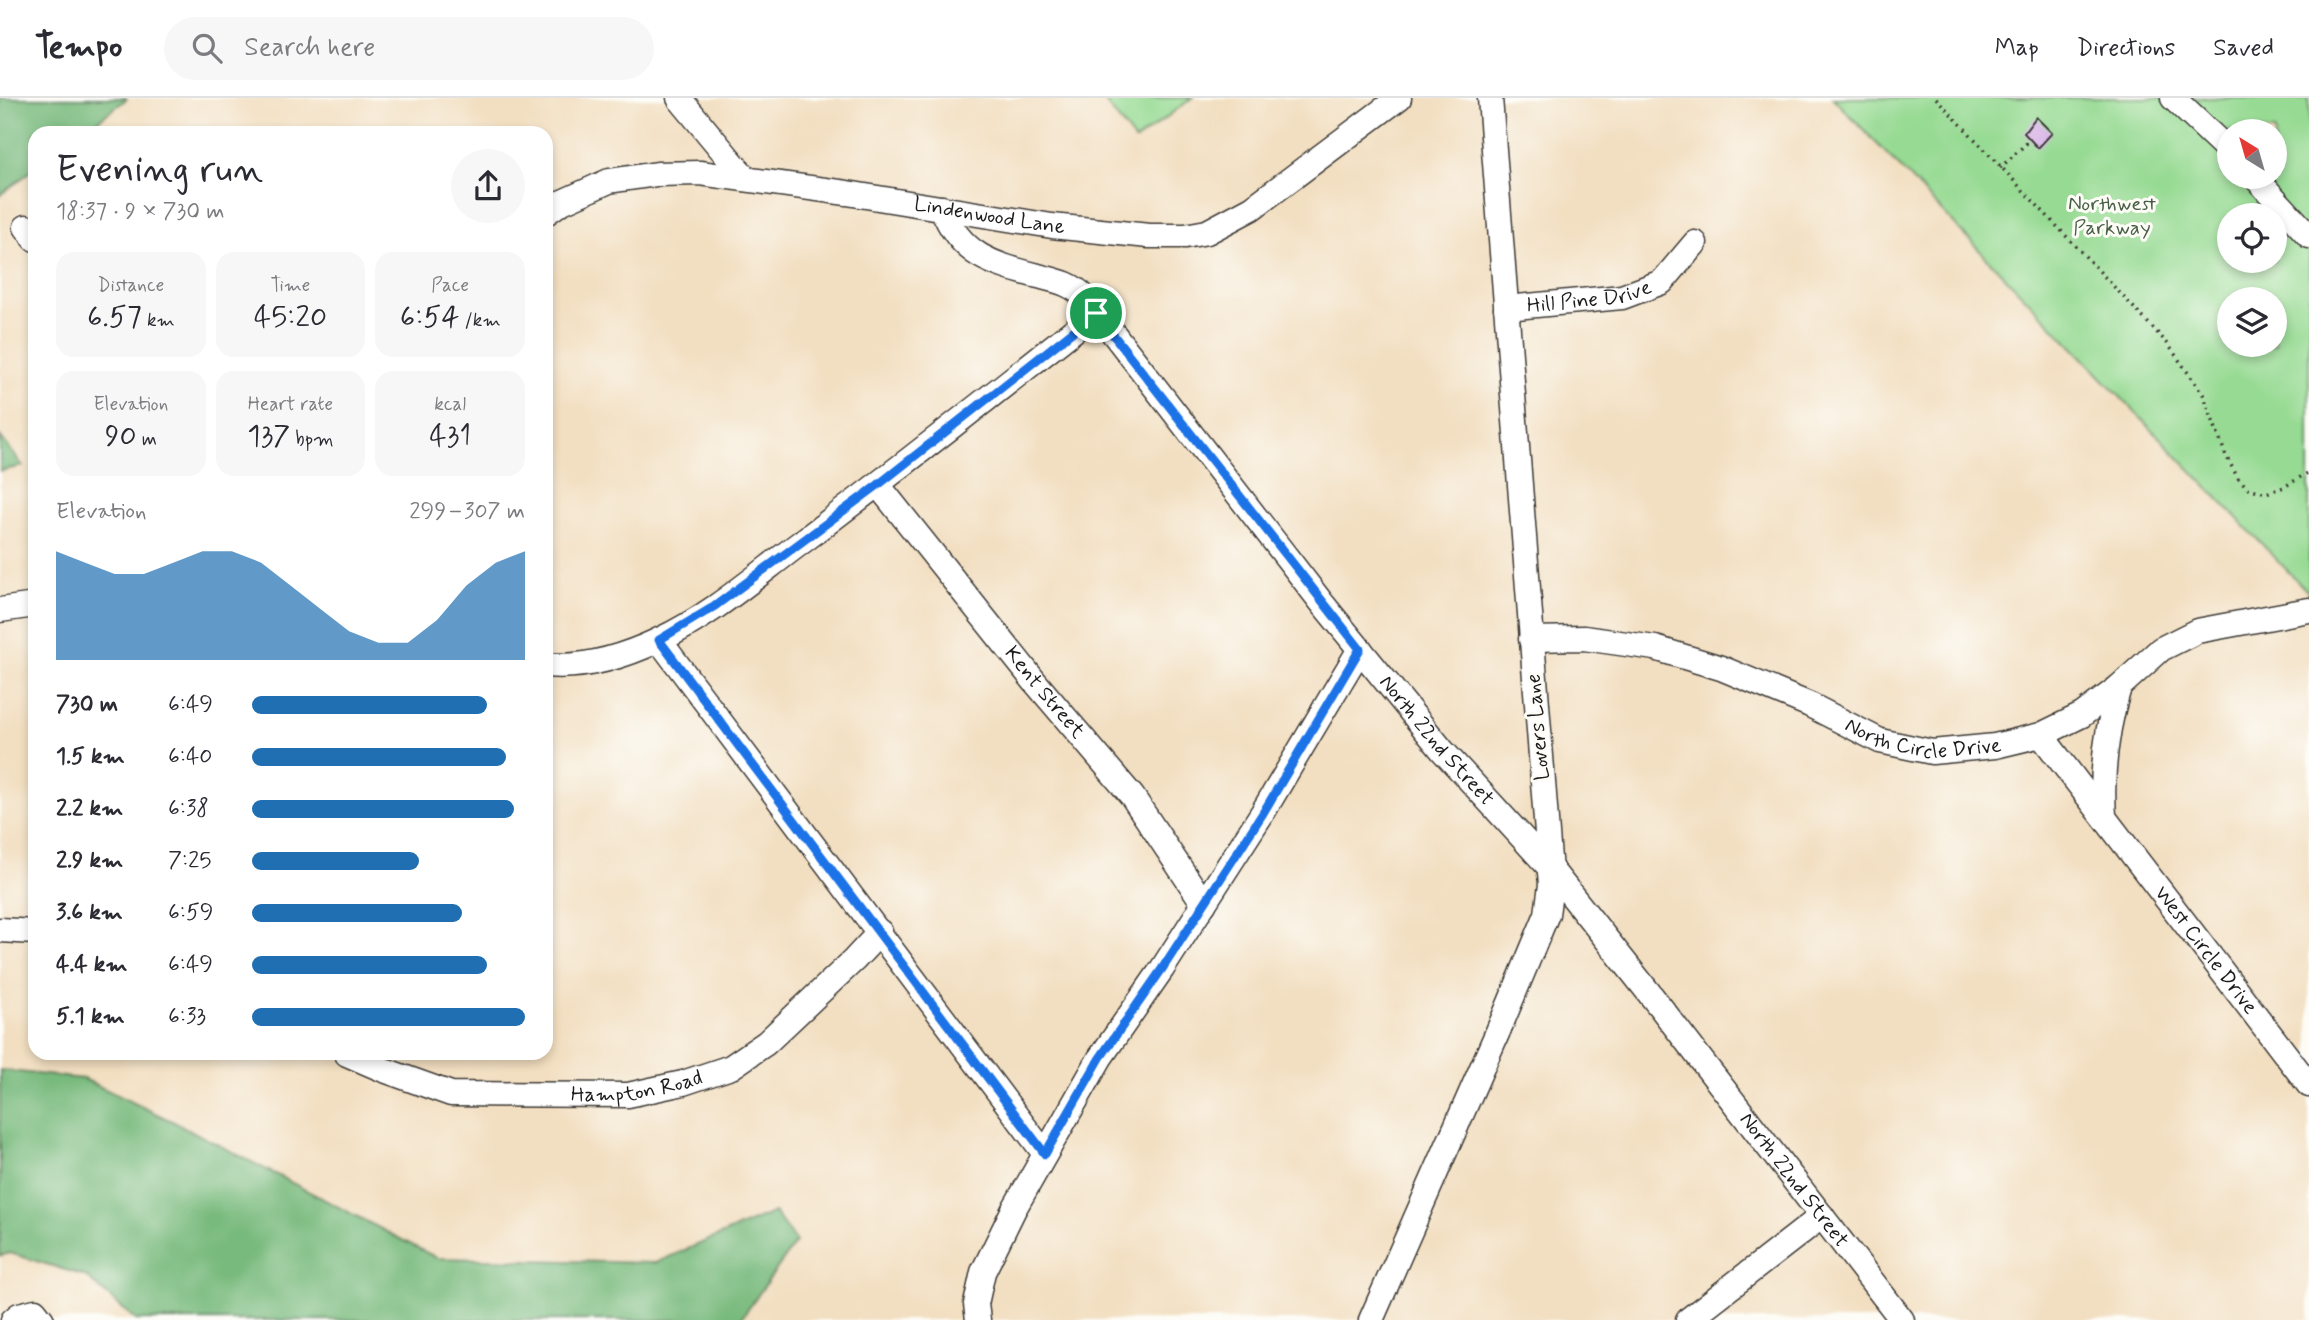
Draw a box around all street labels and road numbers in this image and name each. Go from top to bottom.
street label: Lindenwood Lane [912,190,1066,241]
street label: Hill Pine Drive [1526,273,1655,320]
street label: Kent Street [998,640,1092,745]
street label: North 22nd Street [1373,669,1500,812]
street label: Lovers Lane [1519,673,1557,781]
street label: North Circle Drive [1840,711,2004,766]
street label: West Circle Drive [2148,880,2264,1020]
street label: Hampton Road [571,1063,706,1110]
street label: North 22nd Street [1733,1107,1855,1254]

